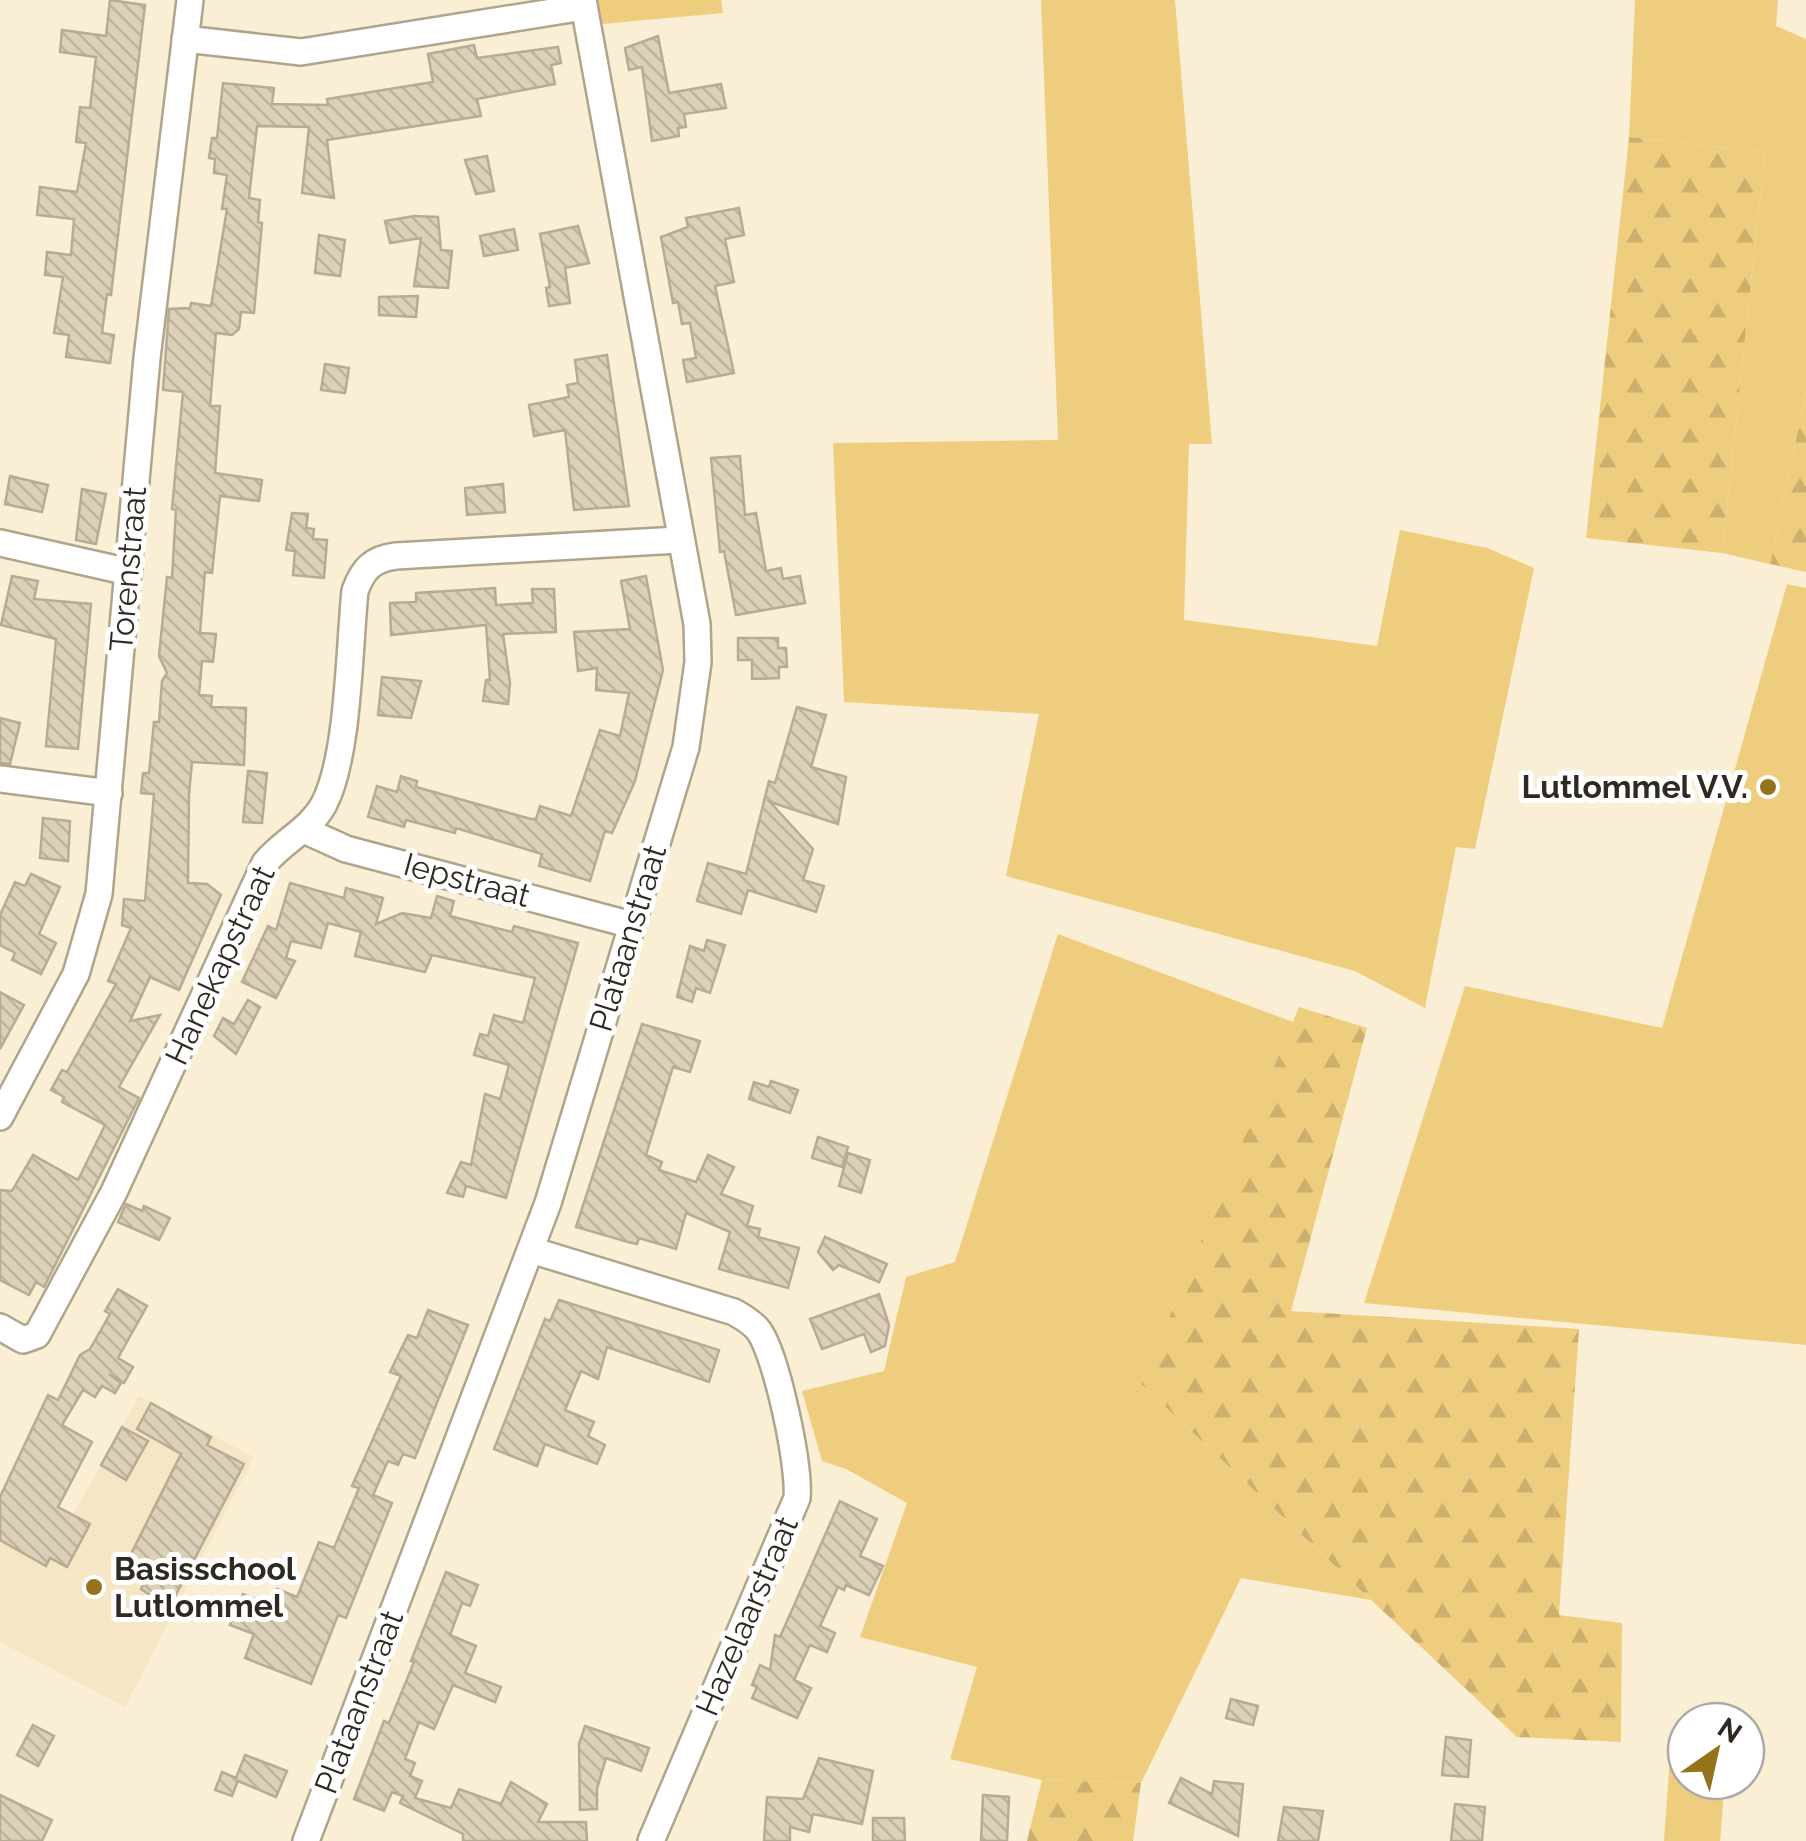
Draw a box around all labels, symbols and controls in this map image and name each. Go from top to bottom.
street label: Torenstraat [102,484,153,653]
place label: Lutlommel V.V. [1522,768,1748,805]
marker: Lutlommel V.V. [1757,776,1779,798]
street label: Plataanstraat [582,840,674,1036]
street label: Iepstraat [400,845,534,914]
street label: Hanekapstraat [157,859,282,1070]
street label: Hazelaarstraat [688,1510,805,1721]
place label: Basisschool Lutlommel [114,1550,297,1624]
marker: Basisschool Lutlommel [83,1576,105,1598]
street label: Plataanstraat [307,1605,410,1799]
north arrow [1666,1701,1766,1801]
text: N [1712,1711,1748,1750]

